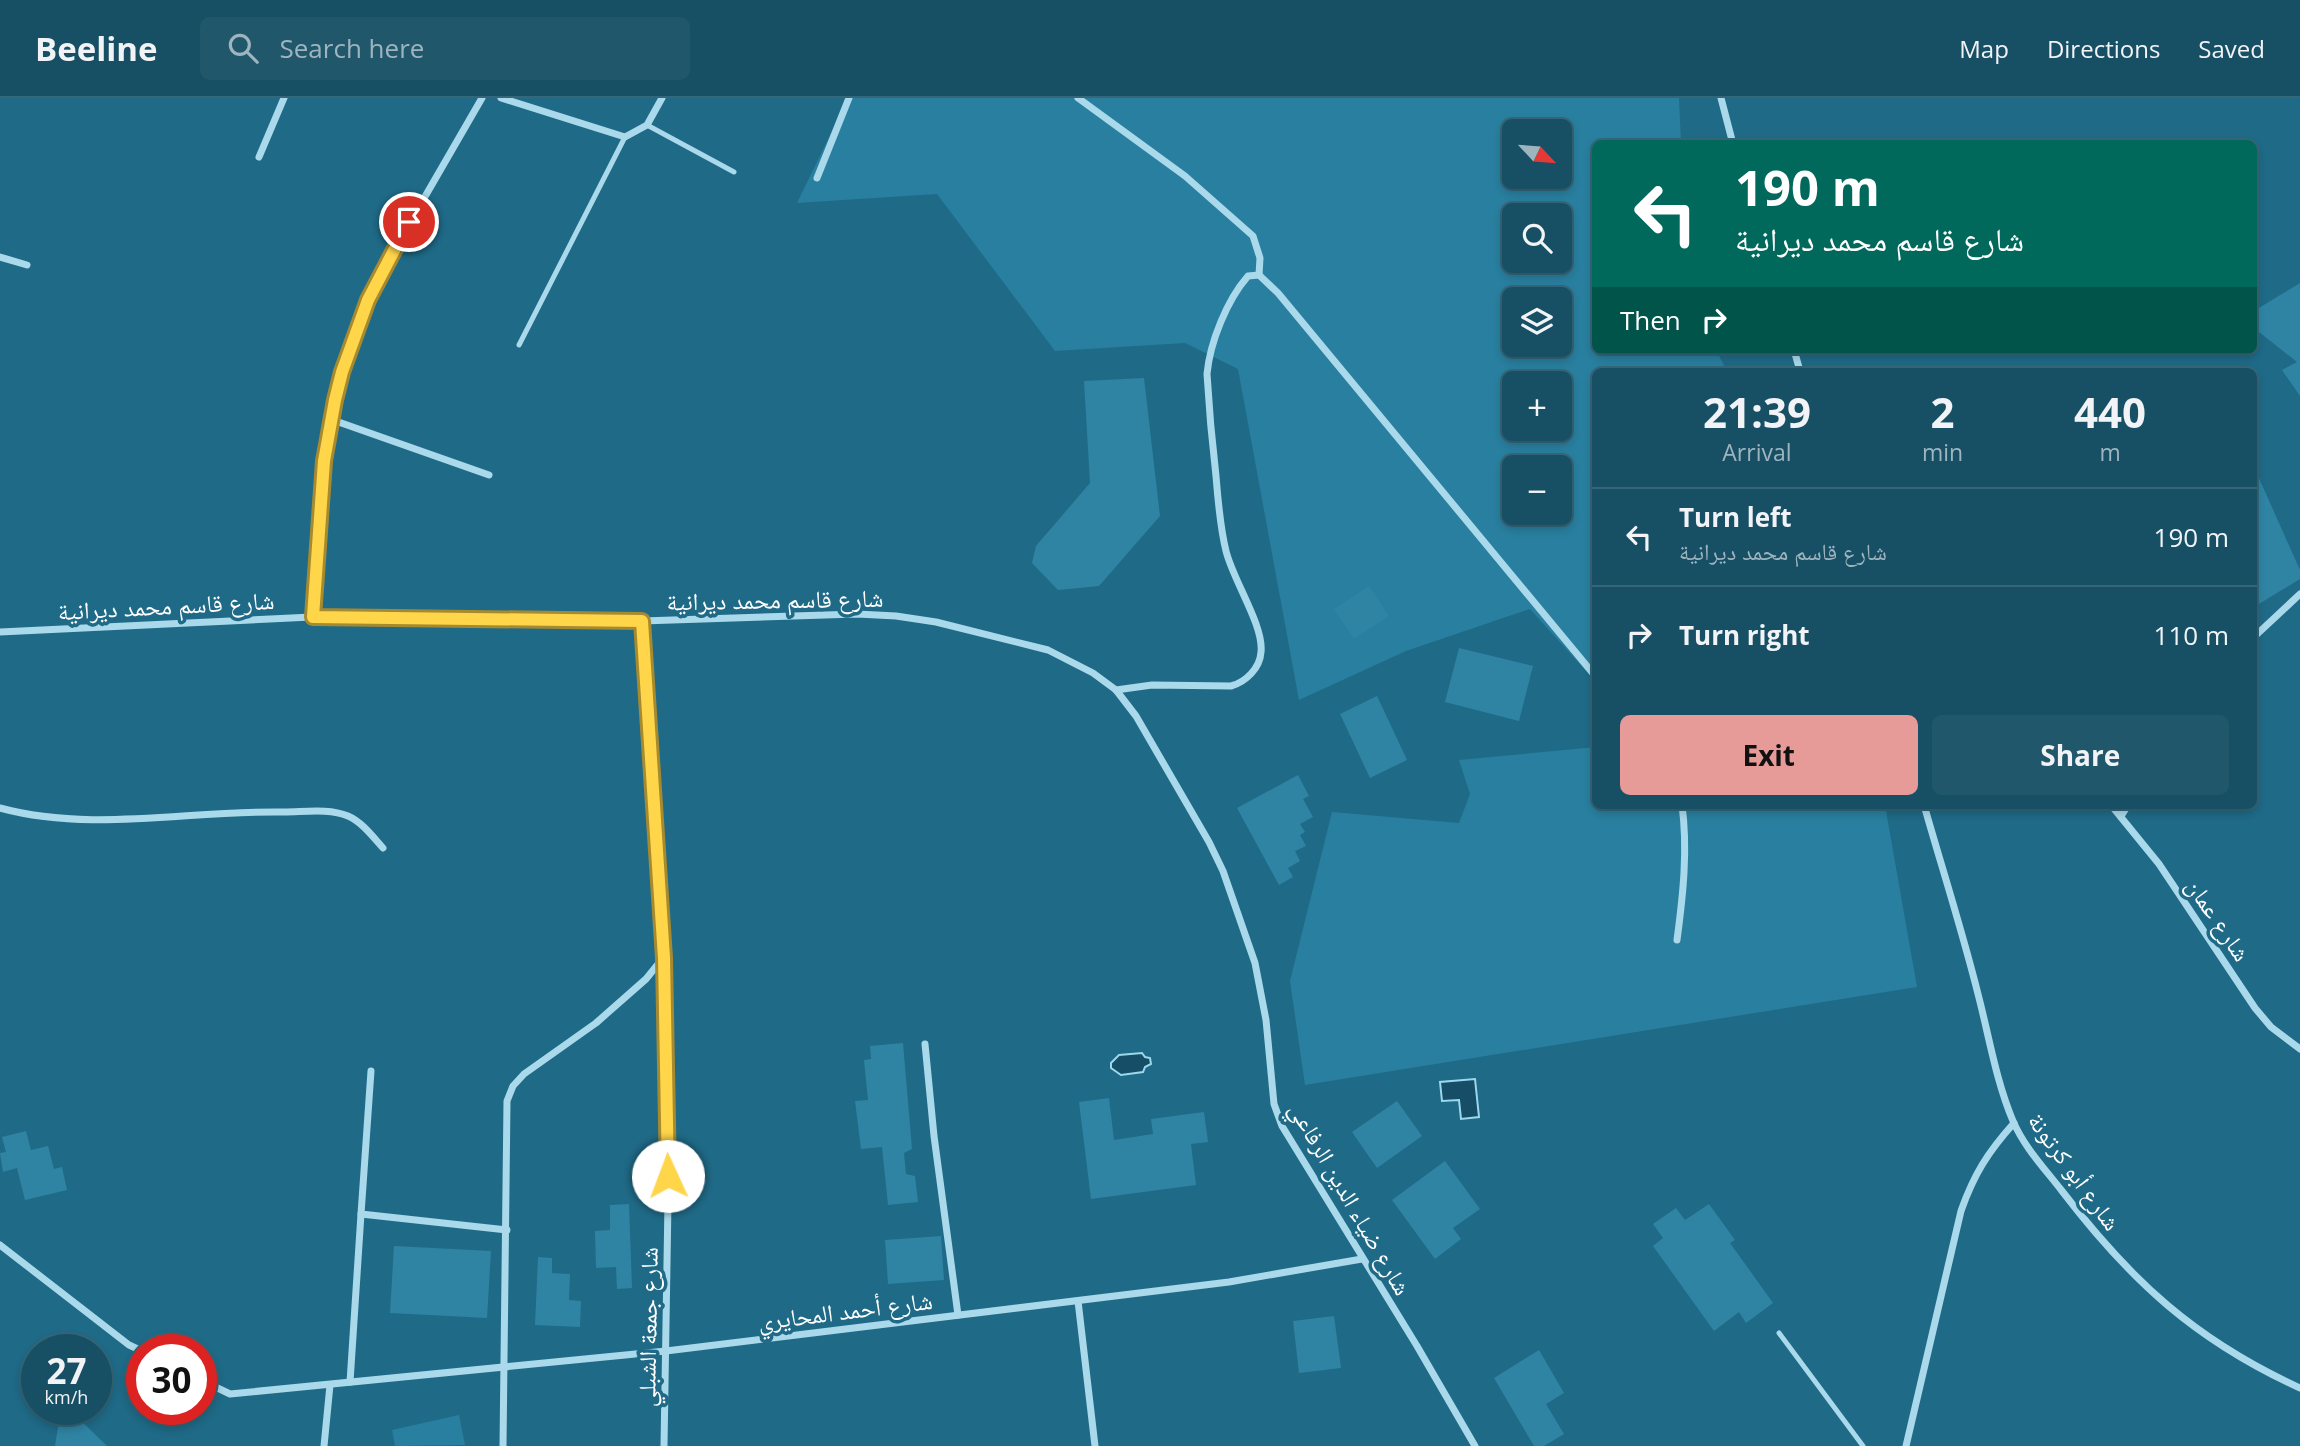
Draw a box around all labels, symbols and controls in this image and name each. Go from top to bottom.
search box [200,17,690,80]
text: Beeline [35,26,158,71]
icon: search [224,29,262,67]
text: Search here [280,30,424,66]
text: Map [1959,32,2009,65]
text: Directions [2047,32,2160,65]
text: Saved [2198,32,2265,65]
north arrow [1502,119,1572,189]
map controls [1502,119,1572,525]
text: 190 m [1735,154,1880,220]
icon: left [1620,168,1711,259]
pin [379,192,439,252]
icon: arrive [390,203,428,241]
button: search [1502,203,1572,273]
text: شارع قاسم محمد ديرانية [1735,217,2024,260]
button: layers [1502,287,1572,357]
icon: right [1695,301,1733,339]
text: Then [1620,302,1681,338]
button: + [1502,371,1572,441]
text: 21:39 [1703,383,1811,440]
text: 2 [1930,383,1955,440]
text: 440 [2074,383,2146,440]
text: Arrival [1722,436,1792,468]
text: min [1922,436,1963,468]
text: m [2099,436,2121,468]
button: − [1502,455,1572,525]
text: Turn left [1679,499,1791,535]
icon: left [1620,518,1658,556]
text: 190 m [2154,519,2229,555]
text: شارع قاسم محمد ديرانية [1679,535,1887,567]
street label: شارع قاسم محمد ديرانية [666,581,884,618]
street label: شارع قاسم محمد ديرانية [57,583,275,628]
icon: right [1620,616,1658,654]
text: Turn right [1679,617,1810,653]
text: 110 m [2154,617,2229,653]
button: Exit [1620,715,1918,795]
button: Share [1932,715,2229,795]
street label: شارع عمان [2179,871,2259,967]
street label: شارع ضياء الدين الرفاعي [1279,1095,1420,1303]
street label: شارع أبو كرتونة [2021,1105,2129,1237]
position arrow [631,1139,705,1213]
street label: شارع جمعة الشبلي [629,1247,669,1407]
street label: شارع أحمد المحايري [756,1283,935,1341]
speed limit sign: 30 [126,1334,217,1425]
text: 27 [46,1347,87,1394]
text: km/h [45,1385,88,1409]

